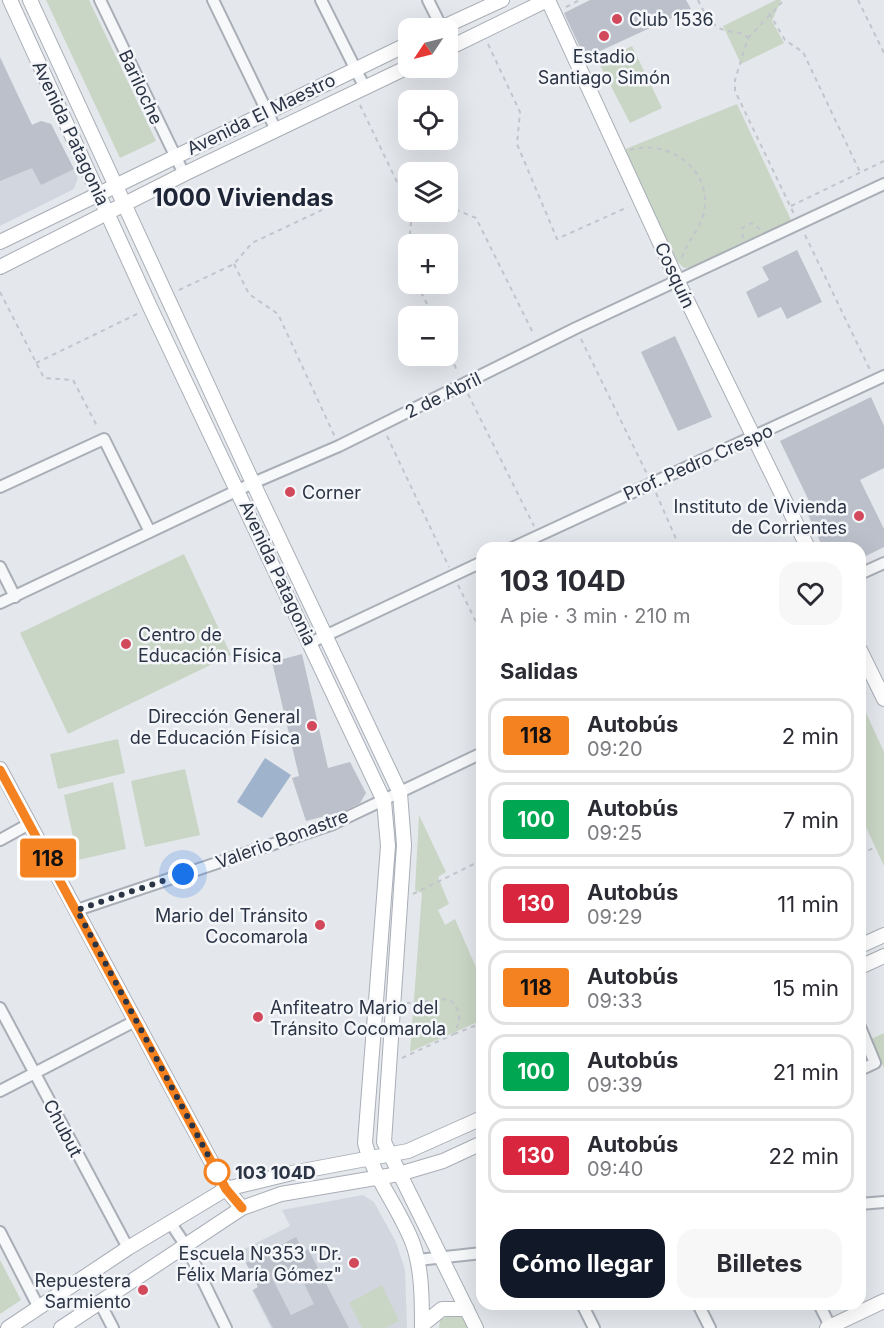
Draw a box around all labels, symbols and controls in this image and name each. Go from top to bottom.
place label: Club 1536 [629,9,714,30]
marker: Club 1536 [610,12,624,26]
north arrow [398,18,458,78]
map controls [398,18,458,366]
marker: Estadio Santiago Simón [597,29,611,43]
street label: Bariloche [115,46,167,128]
place label: Estadio Santiago Simón [538,46,670,88]
street label: Avenida Patagonia [28,57,114,209]
street label: Avenida El Maestro [183,69,339,159]
button: locate [398,90,458,150]
button: layers [398,162,458,222]
district label: 1000 Viviendas [152,183,334,212]
button: + [398,234,458,294]
street label: Cosquín [651,239,699,311]
button: − [398,306,458,366]
street label: 2 de Abril [402,368,484,422]
street label: Prof. Pedro Crespo [620,420,776,504]
place label: Corner [302,482,361,503]
marker: Corner [283,485,297,499]
place label: Instituto de Vivienda de Corrientes [674,496,847,538]
street label: Avenida Patagonia [235,497,321,649]
marker: Instituto de Vivienda de Corrientes [852,509,866,523]
button: heart [779,562,842,625]
text: 103 104D [500,564,626,598]
text: A pie · 3 min · 210 m [500,604,690,628]
place label: Centro de Educación Física [138,624,282,666]
marker: Centro de Educación Física [119,637,133,651]
text: Salidas [500,658,578,684]
place label: Dirección General de Educación Física [130,706,300,748]
text: Autobús [587,711,678,737]
marker: Dirección General de Educación Física [305,719,319,733]
text: 118 [520,723,552,748]
text: 2 min [782,723,839,749]
text: 09:20 [587,737,643,761]
text: Autobús [587,795,678,821]
street label: Valerio Bonastre [213,805,351,873]
text: 100 [517,807,555,832]
text: 7 min [783,807,839,833]
text: 09:25 [587,821,642,845]
line badge: 118 [14,838,82,878]
text: 118 [32,846,64,871]
your location [168,859,198,889]
text: Autobús [587,879,678,905]
text: 130 [518,891,554,916]
text: 11 min [777,891,839,917]
place label: Mario del Tránsito Cocomarola [155,905,308,947]
text: 09:29 [587,905,642,929]
marker: Mario del Tránsito Cocomarola [313,918,327,932]
text: Autobús [587,963,678,989]
text: 118 [520,975,552,1000]
text: 15 min [773,975,839,1001]
text: 09:33 [587,989,643,1013]
place label: Anfiteatro Mario del Tránsito Cocomarola [270,997,446,1039]
marker: Anfiteatro Mario del Tránsito Cocomarola [251,1010,265,1024]
text: Autobús [587,1047,678,1073]
text: 100 [517,1059,555,1084]
text: 21 min [773,1059,839,1085]
text: 09:39 [587,1073,643,1097]
street label: Chubut [39,1096,87,1160]
text: Autobús [587,1131,678,1157]
text: 130 [518,1143,554,1168]
text: 22 min [768,1143,839,1169]
text: 09:40 [587,1157,643,1181]
marker: 103 104D [204,1159,230,1185]
place label: 103 104D [235,1162,316,1183]
button: Cómo llegar [500,1229,665,1298]
button: Billetes [677,1229,842,1298]
place label: Escuela Nº353 "Dr. Félix María Gómez" [176,1243,342,1285]
marker: Escuela Nº353 "Dr. Félix María Gómez" [347,1256,361,1270]
place label: Repuestera Sarmiento [34,1270,131,1312]
marker: Repuestera Sarmiento [136,1283,150,1297]

